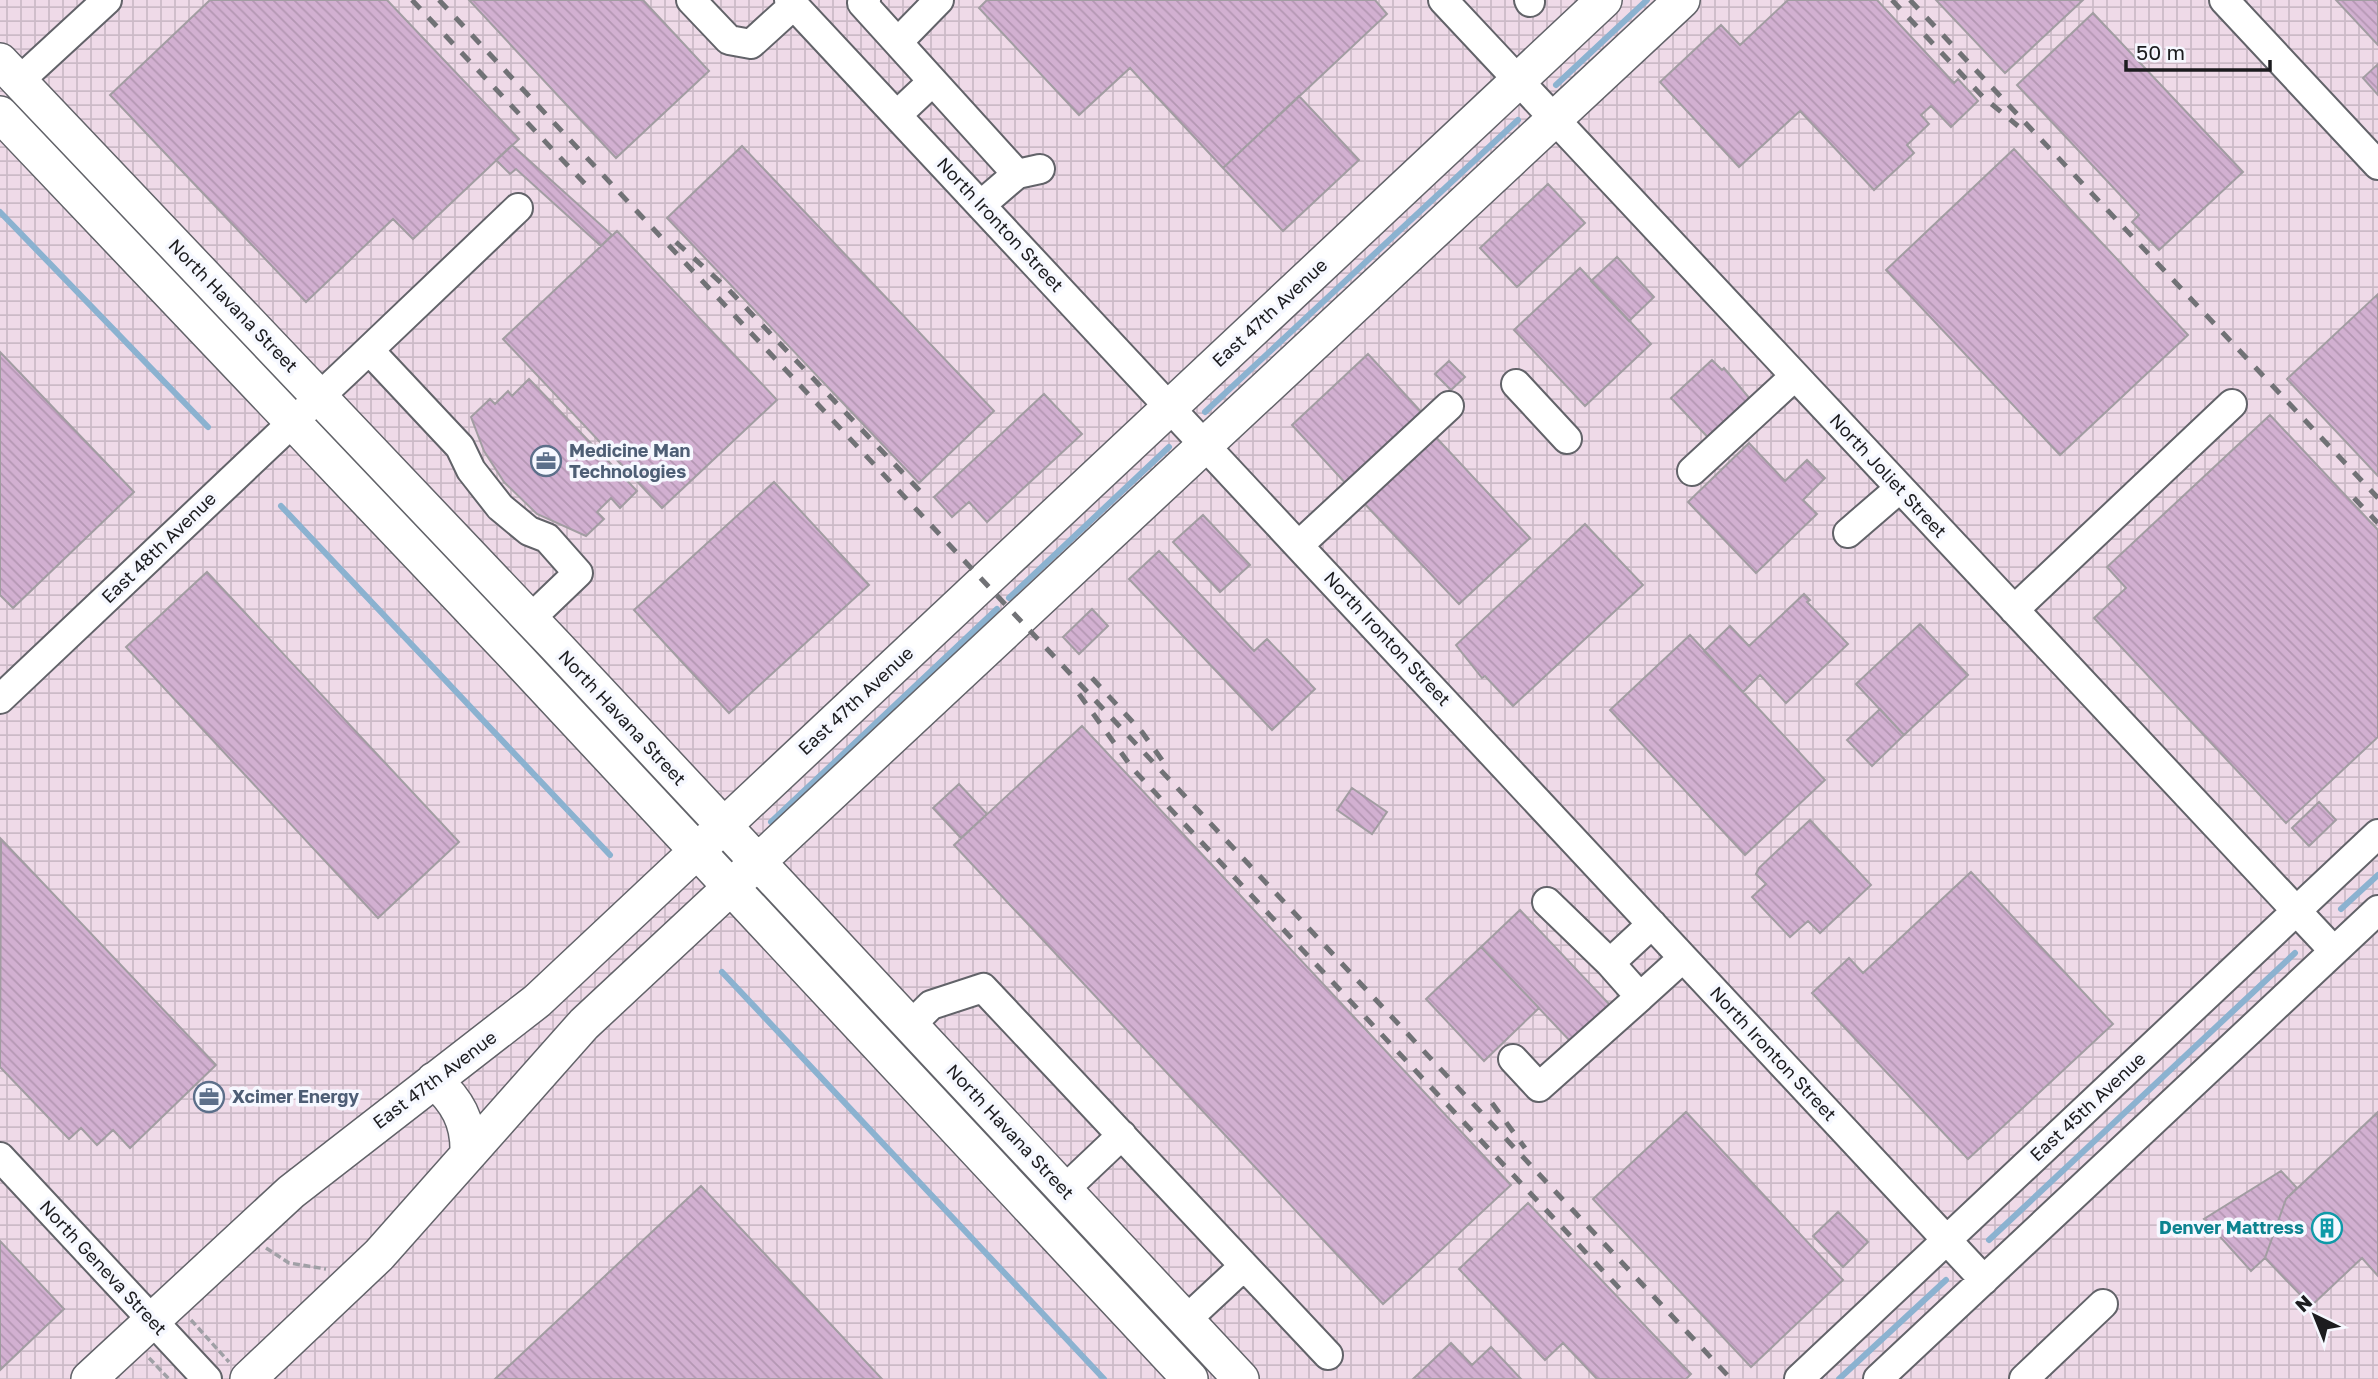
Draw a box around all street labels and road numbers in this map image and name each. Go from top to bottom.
street label: North Ironton Street [933,153,1069,296]
street label: North Havana Street [164,234,303,377]
street label: East 47th Avenue [1207,253,1331,371]
street label: North Joliet Street [1826,409,1952,542]
street label: East 48th Avenue [97,487,220,607]
street label: North Ironton Street [1320,567,1456,710]
street label: East 47th Avenue [793,641,917,759]
street label: North Havana Street [554,645,691,789]
street label: North Ironton Street [1706,982,1842,1125]
street label: East 47th Avenue [368,1026,501,1133]
street label: East 45th Avenue [2025,1047,2150,1165]
street label: North Havana Street [942,1059,1079,1203]
street label: North Geneva Street [36,1195,172,1339]

